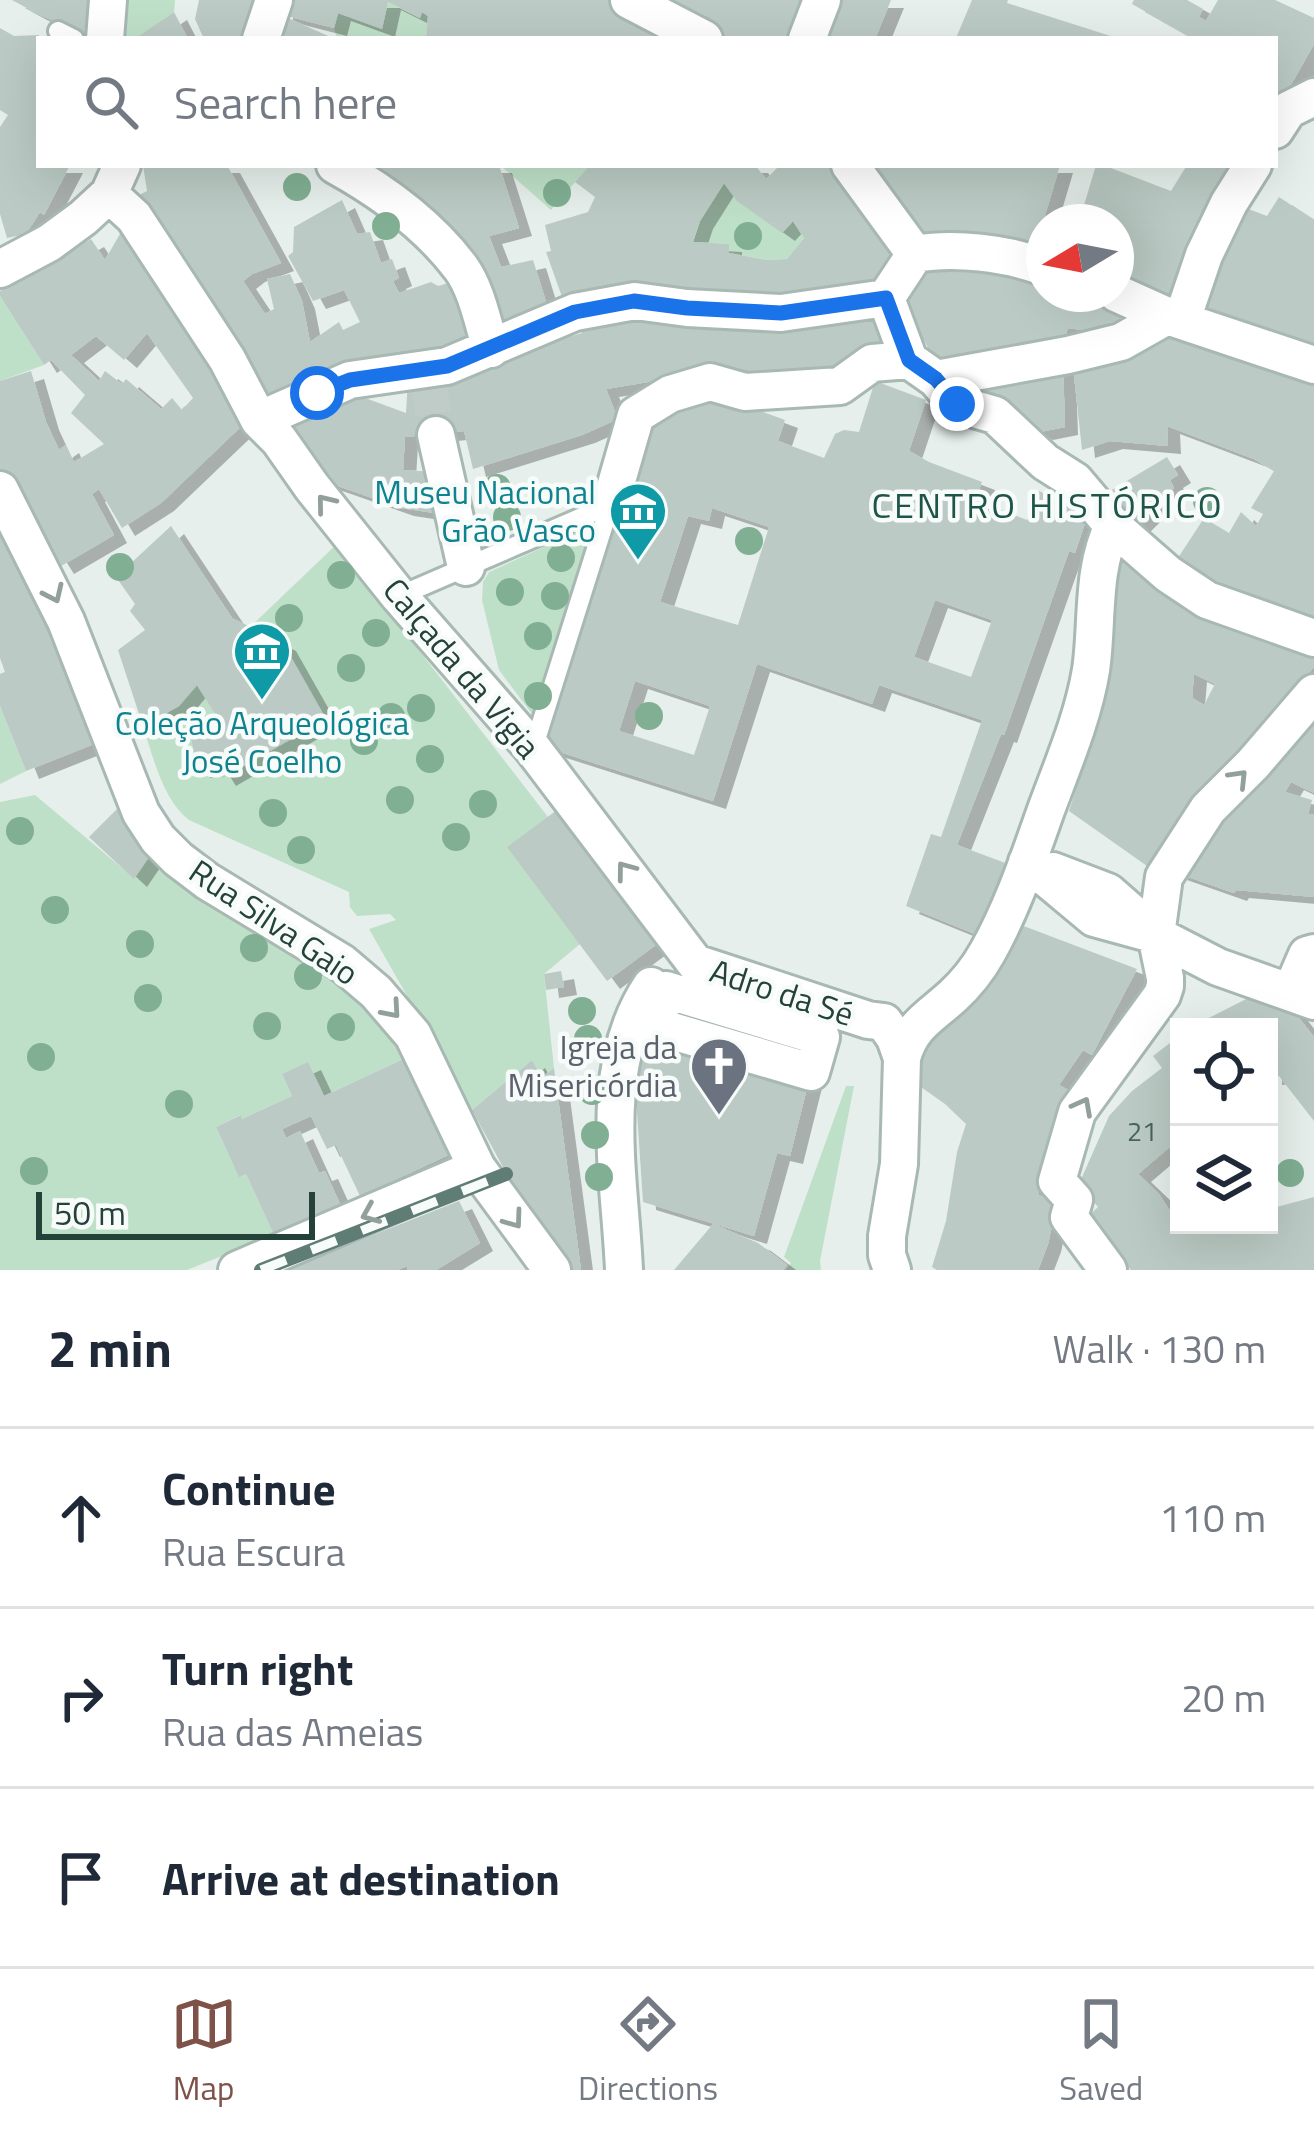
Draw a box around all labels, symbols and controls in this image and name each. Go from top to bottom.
search box [36,36,1278,168]
text: Search here [174,68,397,136]
icon: search [78,69,144,135]
north arrow [1026,204,1134,312]
route start [290,366,344,420]
route end [930,377,984,431]
place label: Museu Nacional Grão Vasco [374,467,596,555]
district label: CENTRO HISTÓRICO [871,477,1225,532]
museum icon: Museu Nacional Grão Vasco [607,480,669,562]
one-way arrow [318,495,339,517]
street label: Calçada da Vigia [371,567,553,769]
one-way arrow [40,582,63,603]
museum icon: Coleção Arqueológica José Coelho [231,620,293,702]
place label: Coleção Arqueológica José Coelho [115,698,409,786]
one-way arrow [1225,770,1247,791]
street label: Rua Silva Gaio [179,847,369,997]
one-way arrow [617,862,639,883]
street label: Adro da Sé [704,945,860,1039]
one-way arrow [377,996,399,1018]
map controls [1170,1018,1278,1234]
button: locate [1170,1018,1278,1126]
place label: Igreja da Misericórdia [508,1022,677,1110]
church icon: Igreja da Misericórdia [688,1035,750,1117]
one-way arrow [1069,1097,1092,1118]
house number: 21 [1127,1110,1157,1151]
button: layers [1170,1126,1278,1234]
scale bar [36,1186,315,1239]
text: 50 m [54,1188,126,1238]
one-way arrow [360,1200,381,1224]
one-way arrow [499,1207,521,1228]
text: 2 min [48,1309,172,1387]
text: Walk · 130 m [1052,1319,1266,1378]
text: Continue [162,1454,336,1522]
icon: ahead [48,1485,114,1551]
text: 110 m [1159,1488,1266,1547]
text: Rua Escura [162,1522,345,1581]
text: Turn right [162,1634,353,1702]
icon: right [48,1665,114,1731]
text: 20 m [1181,1668,1266,1727]
text: Rua das Ameias [162,1702,423,1761]
text: Arrive at destination [162,1844,560,1912]
icon: arrive [48,1845,114,1911]
tab: Map [171,1991,237,2113]
tab: Directions [578,1991,718,2113]
tab: Saved [1059,1991,1143,2113]

